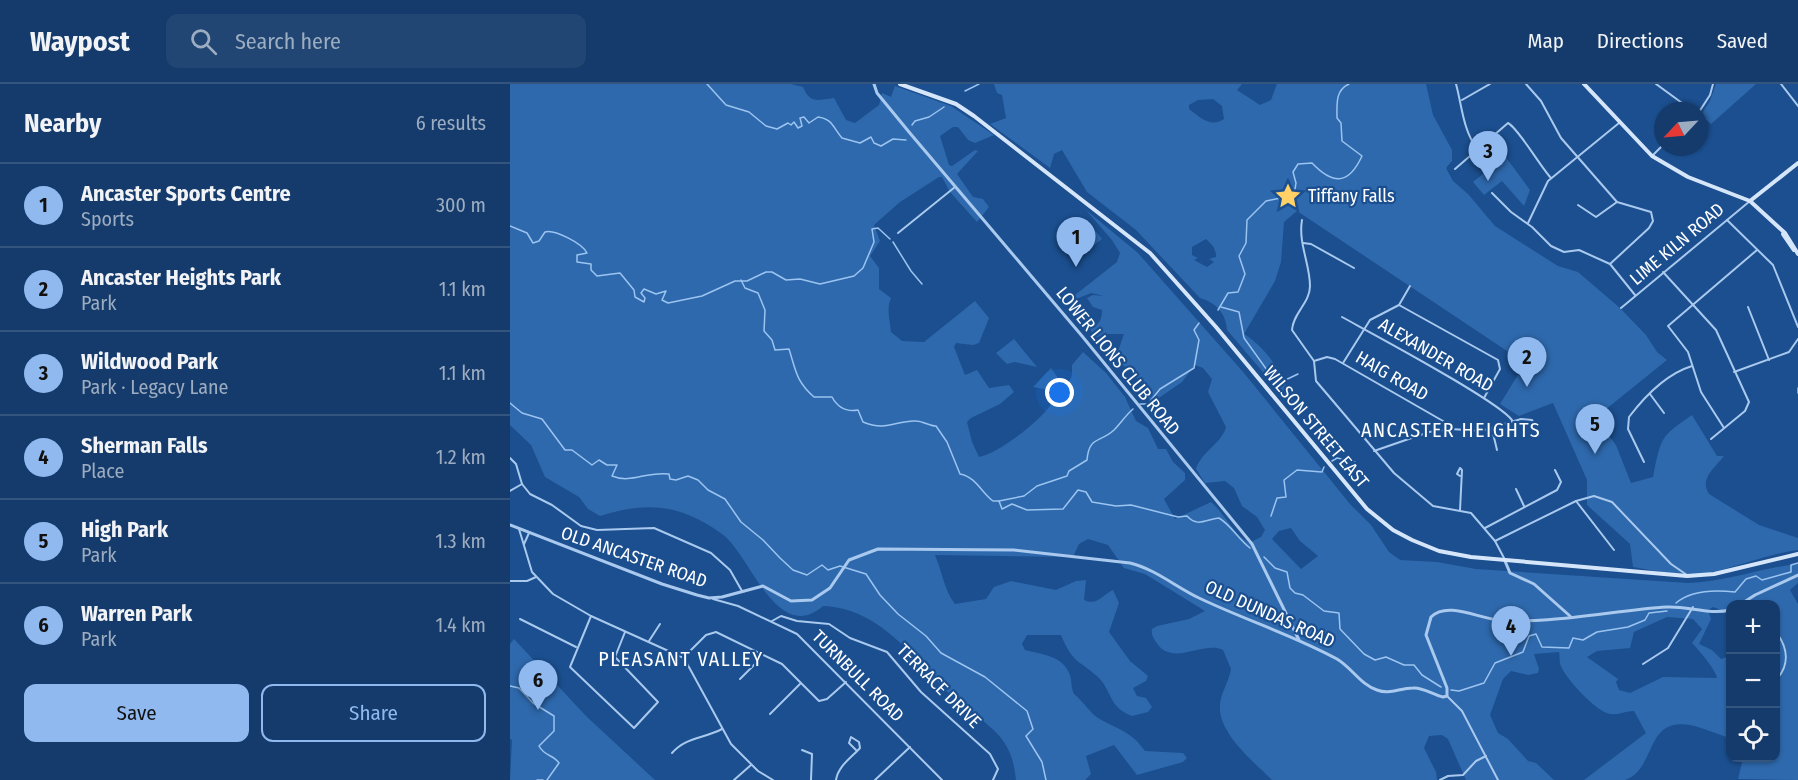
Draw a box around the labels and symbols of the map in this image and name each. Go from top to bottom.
north arrow [1654,102,1708,156]
pin: 3 [1468,132,1508,181]
place icon: Tiffany Falls [1273,181,1303,211]
place label: Tiffany Falls [1308,185,1395,207]
street label: LIME KILN ROAD [1625,198,1729,290]
pin: 1 [1056,218,1096,267]
street label: LOWER LIONS CLUB ROAD [1051,282,1185,440]
street label: ALEXANDER ROAD [1375,313,1497,397]
pin: 2 [1508,338,1546,387]
street label: HAIG ROAD [1352,346,1432,406]
street label: WILSON STREET EAST [1259,362,1374,493]
your location [1045,378,1074,407]
pin: 5 [1576,404,1614,454]
district label: ANCASTER HEIGHTS [1361,418,1541,442]
street label: OLD ANCASTER ROAD [558,522,710,592]
street label: OLD DUNDAS ROAD [1202,576,1338,652]
pin: 4 [1492,606,1530,656]
street label: TURNBULL ROAD [807,625,909,727]
street label: TERRACE DRIVE [892,639,986,733]
district label: PLEASANT VALLEY [598,647,764,671]
pin: 6 [519,660,558,710]

